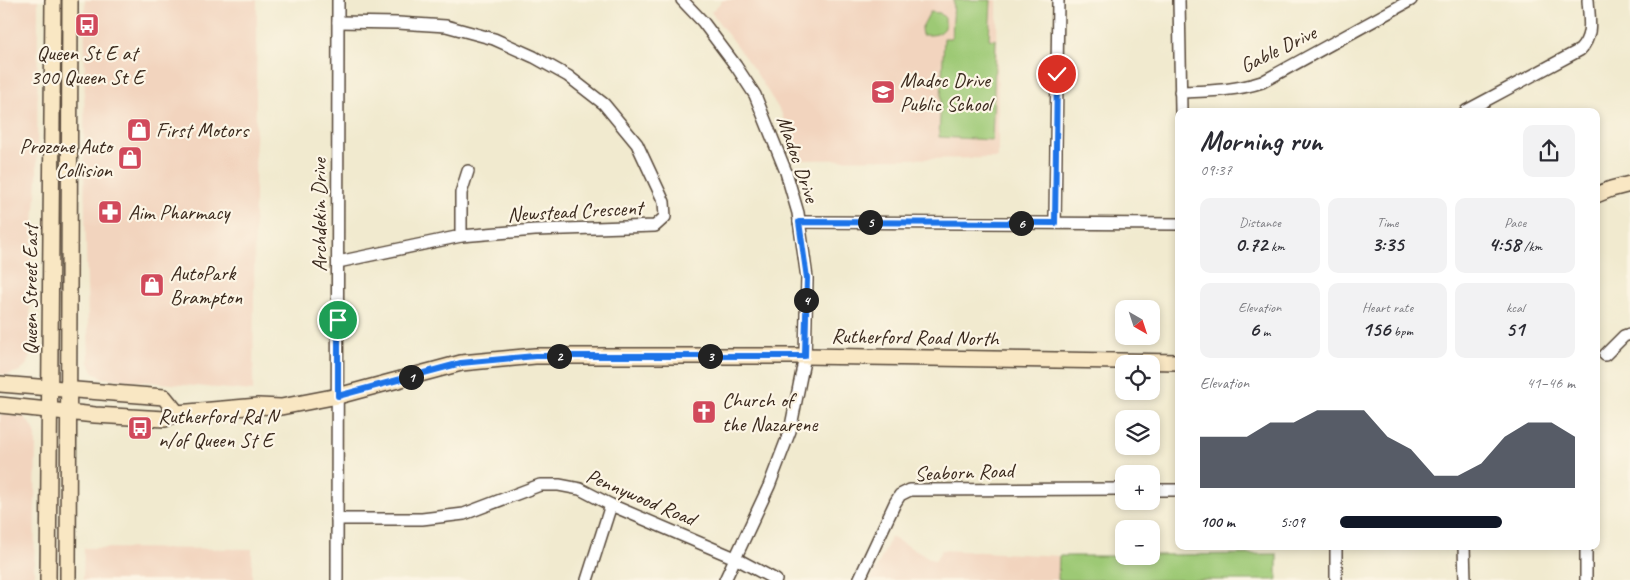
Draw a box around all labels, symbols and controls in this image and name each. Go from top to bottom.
bus stop icon: Queen St E at 300 Queen St E [74,12,100,38]
street label: Gable Drive [1236,19,1322,79]
place label: Queen St E at 300 Queen St E [30,40,147,90]
pin [1036,53,1078,95]
icon: check [1043,60,1071,88]
place label: Madoc Drive Public School [900,67,995,117]
school or university icon: Madoc Drive Public School [870,79,896,105]
street label: Madoc Drive [771,112,826,208]
shop icon: First Motors [126,117,152,143]
place label: First Motors [156,117,250,143]
text: Morning run [1200,123,1322,158]
button: share [1523,125,1575,177]
place label: Prozone Auto Collision [19,133,115,183]
shop icon: Prozone Auto Collision [117,145,143,171]
street label: Archdekin Drive [306,156,332,272]
text: 09:37 [1200,160,1232,180]
street label: Newstead Crescent [507,194,646,228]
pharmacy icon: Aim Pharmacy [97,199,123,225]
place label: Aim Pharmacy [128,199,231,225]
pin: 5 [858,210,882,234]
pin: 6 [1008,210,1034,236]
text: 5 [867,214,874,231]
text: Distance [1239,214,1281,231]
text: Time [1377,214,1398,231]
text: Pace [1504,214,1526,231]
text: 6 [1018,215,1025,232]
street label: Queen Street East [17,222,43,355]
text: 0.72 [1235,231,1268,257]
text: 3:35 [1371,231,1404,257]
text: 4:58 [1488,231,1520,257]
text: km [1268,238,1285,255]
text: /km [1520,238,1542,255]
place label: AutoPark Brampton [170,260,243,310]
shop icon: AutoPark Brampton [139,272,165,298]
pin: 4 [794,288,818,312]
text: 4 [803,292,810,309]
pin [317,299,359,341]
text: Elevation [1238,299,1281,316]
text: Heart rate [1362,299,1413,316]
text: kcal [1506,299,1524,316]
north arrow [1115,300,1160,345]
map controls [1115,300,1160,565]
icon: arrive [324,306,352,334]
text: 6 [1249,316,1259,342]
text: 156 [1362,316,1390,342]
text: 51 [1506,316,1524,342]
street label: Rutherford Road North [831,323,1000,351]
text: m [1259,323,1270,340]
text: bpm [1390,323,1413,340]
pin: 2 [546,344,572,368]
pin: 3 [698,344,722,368]
text: 2 [556,348,563,365]
text: 3 [707,348,714,365]
button: locate [1115,355,1160,400]
pin: 1 [398,364,424,390]
text: 1 [408,369,415,386]
text: Elevation [1200,373,1249,393]
text: 41–46 m [1526,373,1575,393]
place label: Church of the Nazarene [722,387,818,437]
church icon: Church of the Nazarene [691,399,717,425]
place label: Rutherford Rd N n/of Queen St E [158,403,281,453]
button: layers [1115,410,1160,455]
bus stop icon: Rutherford Rd N n/of Queen St E [127,415,153,441]
street label: Seaborn Road [914,457,1018,487]
street label: Pennywood Road [582,462,702,533]
button: + [1115,465,1160,510]
text: 100 m [1200,512,1235,532]
text: 5:09 [1280,512,1305,532]
button: − [1115,520,1160,565]

